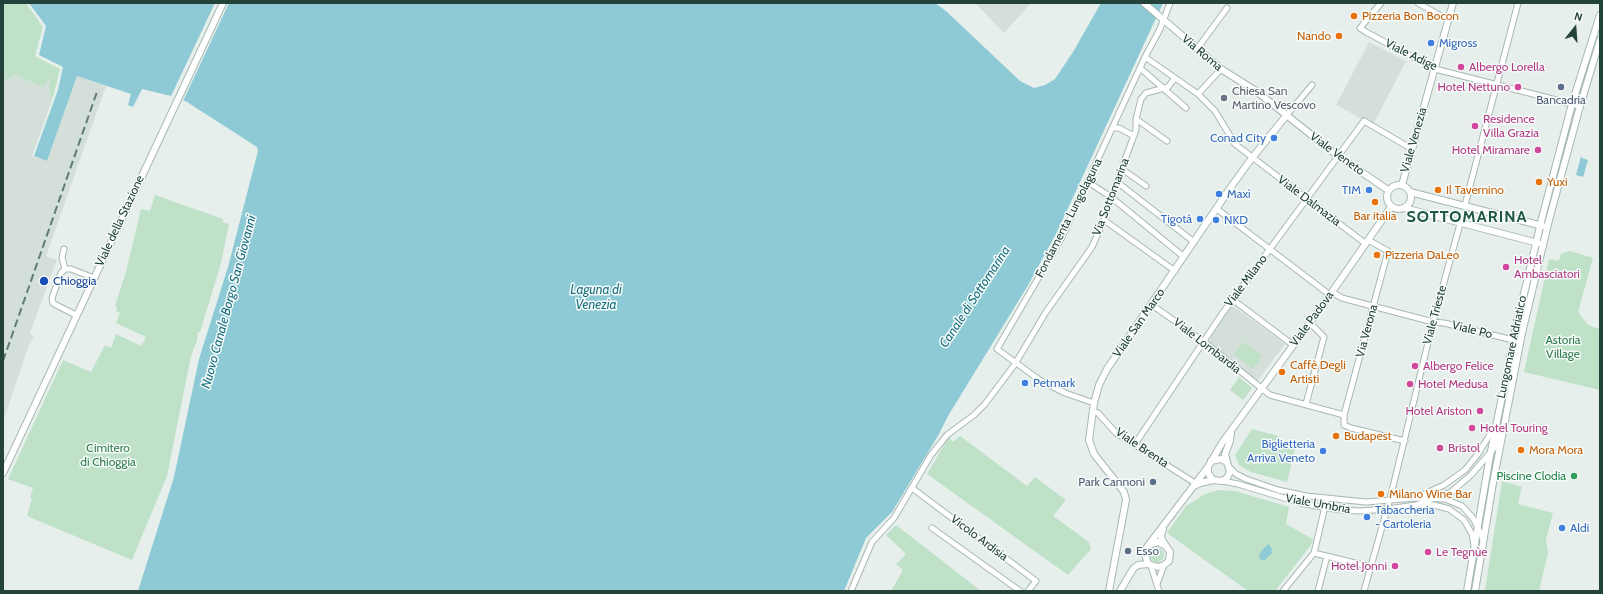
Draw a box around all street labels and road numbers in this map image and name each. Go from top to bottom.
street label: Via Roma [1179,32,1225,74]
street label: Viale Adige [1383,36,1439,74]
street label: Viale Venezia [1398,106,1430,174]
street label: Viale Veneto [1307,129,1367,179]
street label: Fondamenta Lungolaguna [1033,156,1105,280]
street label: Via Sottomarina [1090,156,1132,238]
street label: Viale della Stazione [93,173,147,269]
street label: Viale Dalmazia [1275,173,1343,229]
street label: Viale Milano [1222,252,1270,310]
street label: Viale Trieste [1420,284,1450,346]
street label: Viale San Marco [1110,286,1168,360]
street label: Viale Padova [1287,288,1337,350]
street label: Lungomare Adriatico [1494,294,1530,400]
street label: Via Verona [1353,303,1381,359]
street label: Viale Lombardia [1170,315,1244,377]
street label: Viale Po [1450,318,1494,342]
street label: Viale Brenta [1113,425,1171,471]
street label: Viale Umbria [1284,491,1352,517]
street label: Vicolo Ardisia [948,512,1010,564]

